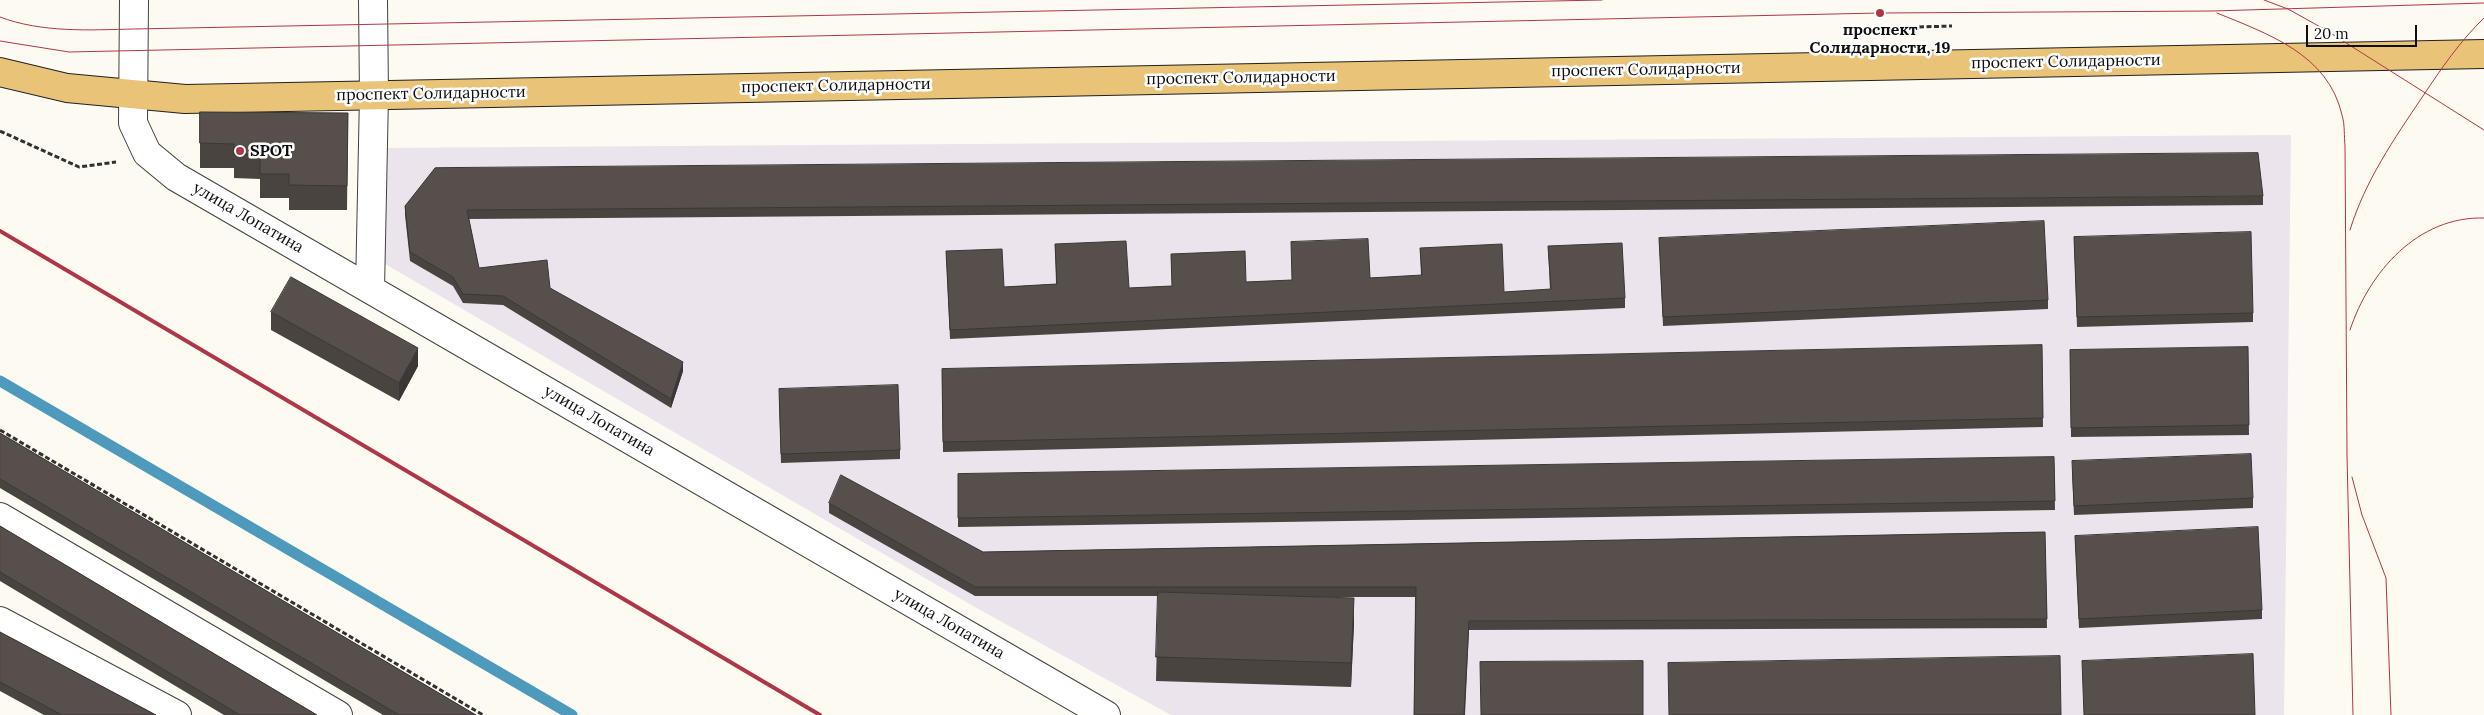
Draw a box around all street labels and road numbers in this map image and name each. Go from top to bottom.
street label: проспект Солидарности [1971,51,2161,73]
street label: проспект Солидарности [1551,59,1741,81]
street label: проспект Солидарности [1146,67,1336,89]
street label: проспект Солидарности [741,75,931,97]
street label: проспект Солидарности [336,83,526,105]
street label: улица Лопатина [189,179,307,257]
street label: улица Лопатина [540,382,658,460]
street label: улица Лопатина [890,585,1008,663]

